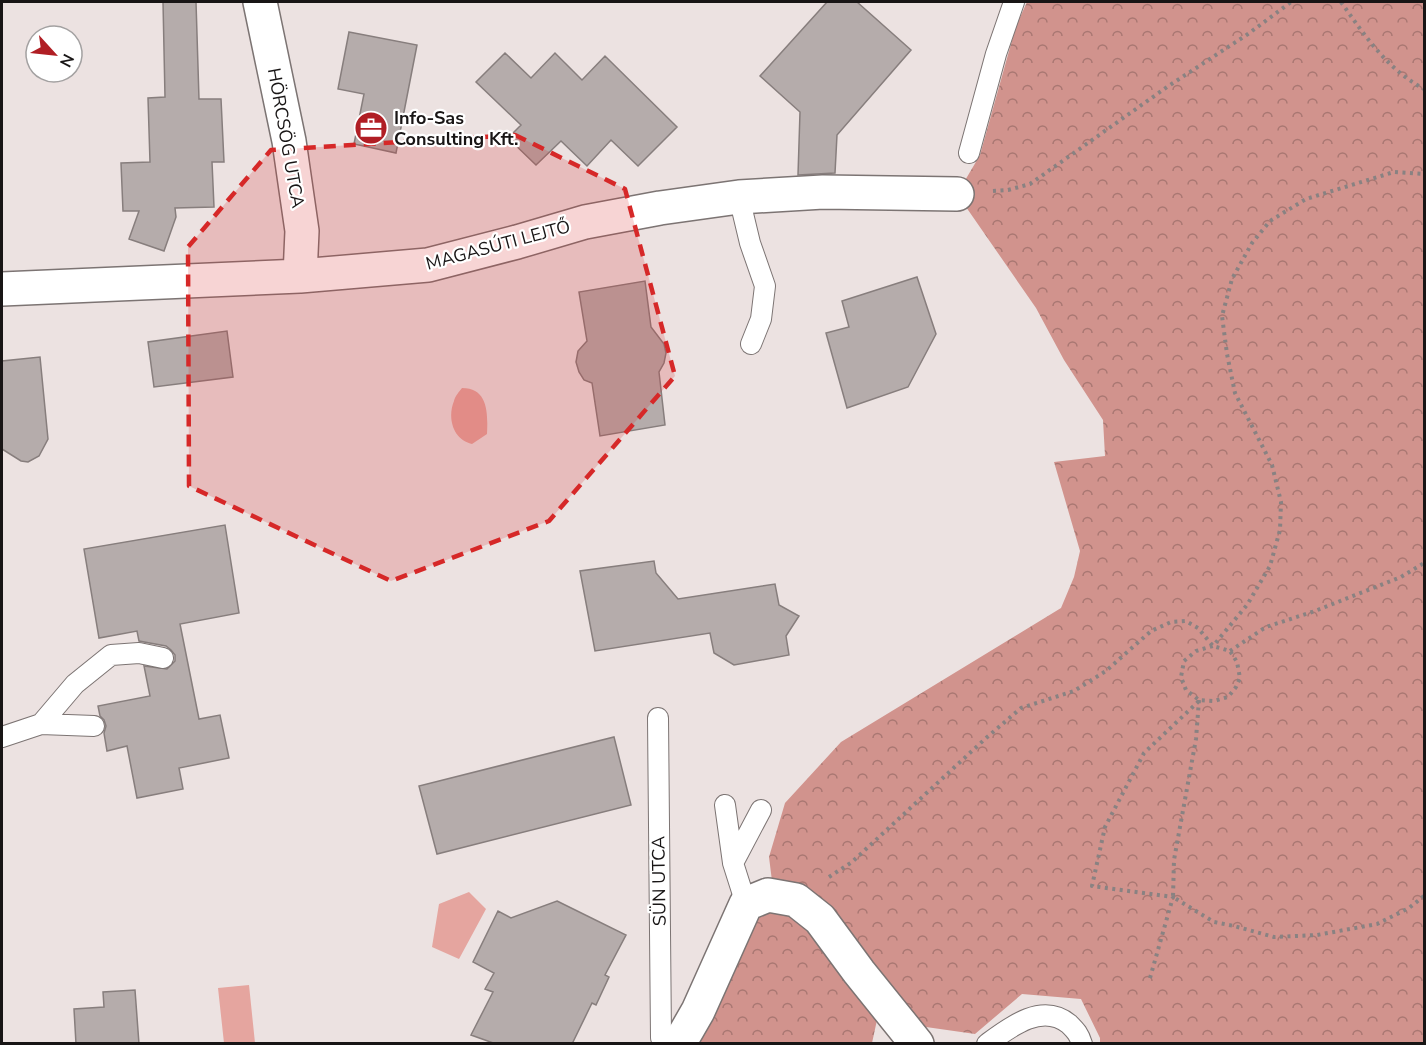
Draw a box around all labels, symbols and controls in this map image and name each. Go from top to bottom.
north arrow [24,24,84,84]
text: N [54,50,79,71]
street label: HÖRCSÖG UTCA [262,66,310,210]
place label: Info-Sas Consulting Kft. [394,106,518,151]
office icon: Info-Sas Consulting Kft. [353,110,389,146]
street label: MAGASÚTI LEJTŐ [423,214,573,276]
street label: SÜN UTCA [646,836,672,926]

